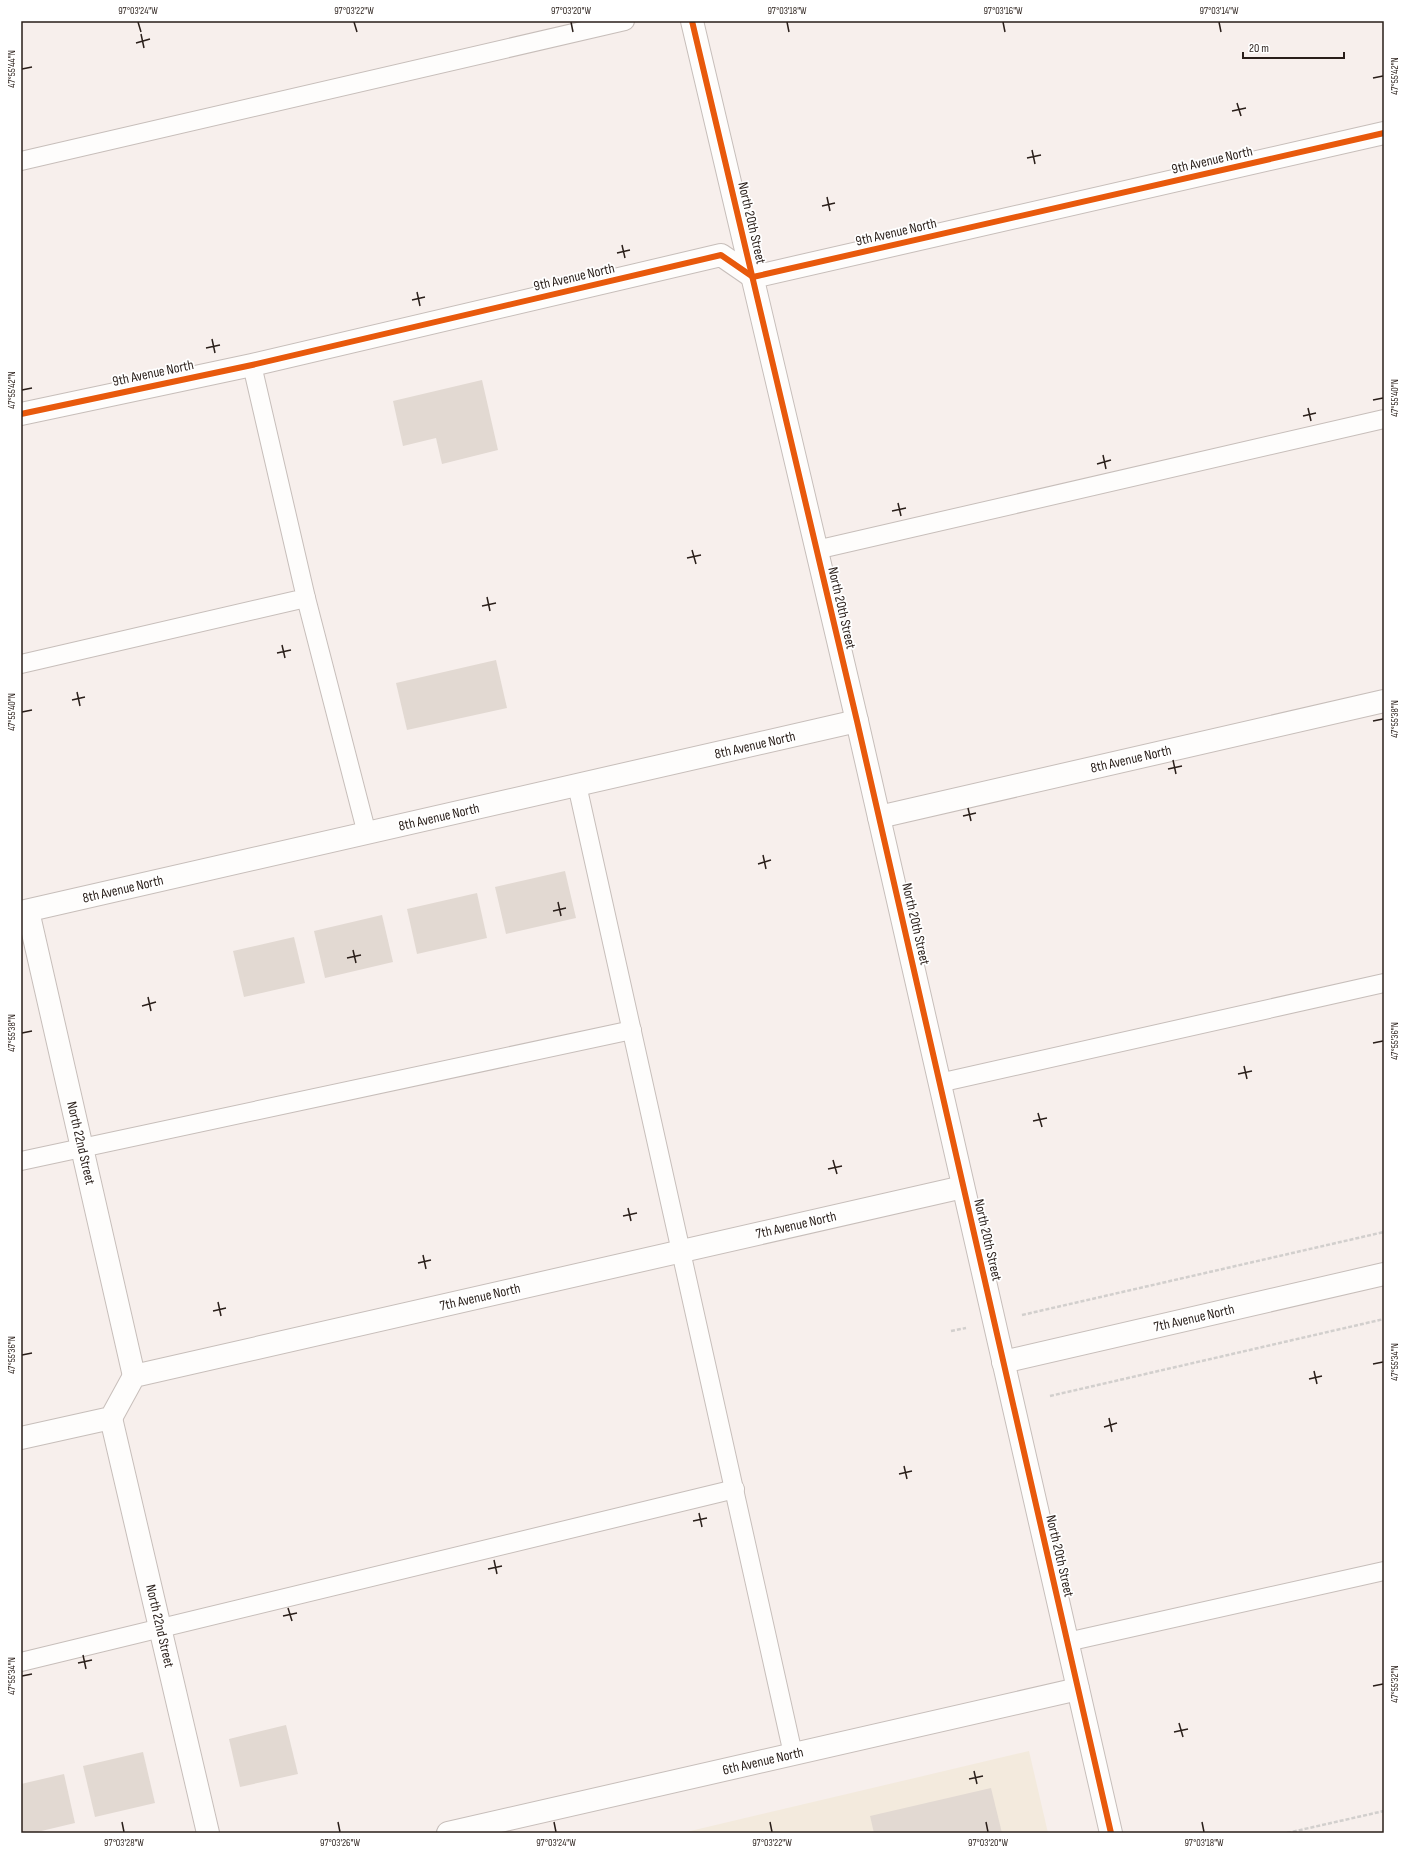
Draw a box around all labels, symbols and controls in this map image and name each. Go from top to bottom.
text: 97°03'24"W [118,5,158,17]
text: 97°03'22"W [334,5,374,17]
text: 97°03'20"W [551,5,591,17]
text: 97°03'18"W [767,5,807,17]
text: 97°03'16"W [983,5,1023,17]
text: 97°03'14"W [1199,5,1239,17]
scale bar [1243,34,1344,60]
text: 20 m [1249,41,1269,56]
text: 47°55'44"N [6,50,18,88]
text: 47°55'42"N [1389,57,1401,95]
street label: 9th Avenue North [1170,142,1254,178]
street label: North 20th Street [734,180,770,266]
street label: 9th Avenue North [854,214,938,250]
street label: 9th Avenue North [532,259,616,295]
street label: 9th Avenue North [111,356,195,390]
text: 47°55'42"N [6,371,18,409]
text: 47°55'40"N [1389,379,1401,417]
street label: North 20th Street [824,565,860,651]
text: 47°55'40"N [6,693,18,731]
text: 47°55'38"N [1389,700,1401,738]
street label: 8th Avenue North [713,727,797,763]
street label: 8th Avenue North [1089,741,1173,777]
street label: 8th Avenue North [397,799,481,835]
street label: 8th Avenue North [81,871,165,907]
street label: North 20th Street [898,881,934,967]
text: 47°55'38"N [6,1014,18,1052]
text: 47°55'36"N [1389,1022,1401,1060]
street label: North 22nd Street [63,1100,99,1186]
street label: North 20th Street [970,1197,1006,1283]
street label: 7th Avenue North [754,1207,838,1243]
street label: 7th Avenue North [438,1279,522,1315]
street label: 7th Avenue North [1152,1300,1236,1336]
text: 47°55'36"N [6,1336,18,1374]
text: 47°55'34"N [1389,1343,1401,1381]
street label: North 20th Street [1042,1513,1078,1599]
street label: North 22nd Street [142,1583,178,1669]
text: 47°55'34"N [6,1657,18,1695]
text: 47°55'32"N [1389,1665,1401,1703]
street label: 6th Avenue North [721,1743,805,1779]
text: 97°03'28"W [104,1837,144,1849]
text: 97°03'26"W [320,1837,360,1849]
text: 97°03'24"W [536,1837,576,1849]
text: 97°03'22"W [752,1837,792,1849]
text: 97°03'20"W [968,1837,1008,1849]
text: 97°03'18"W [1184,1837,1224,1849]

